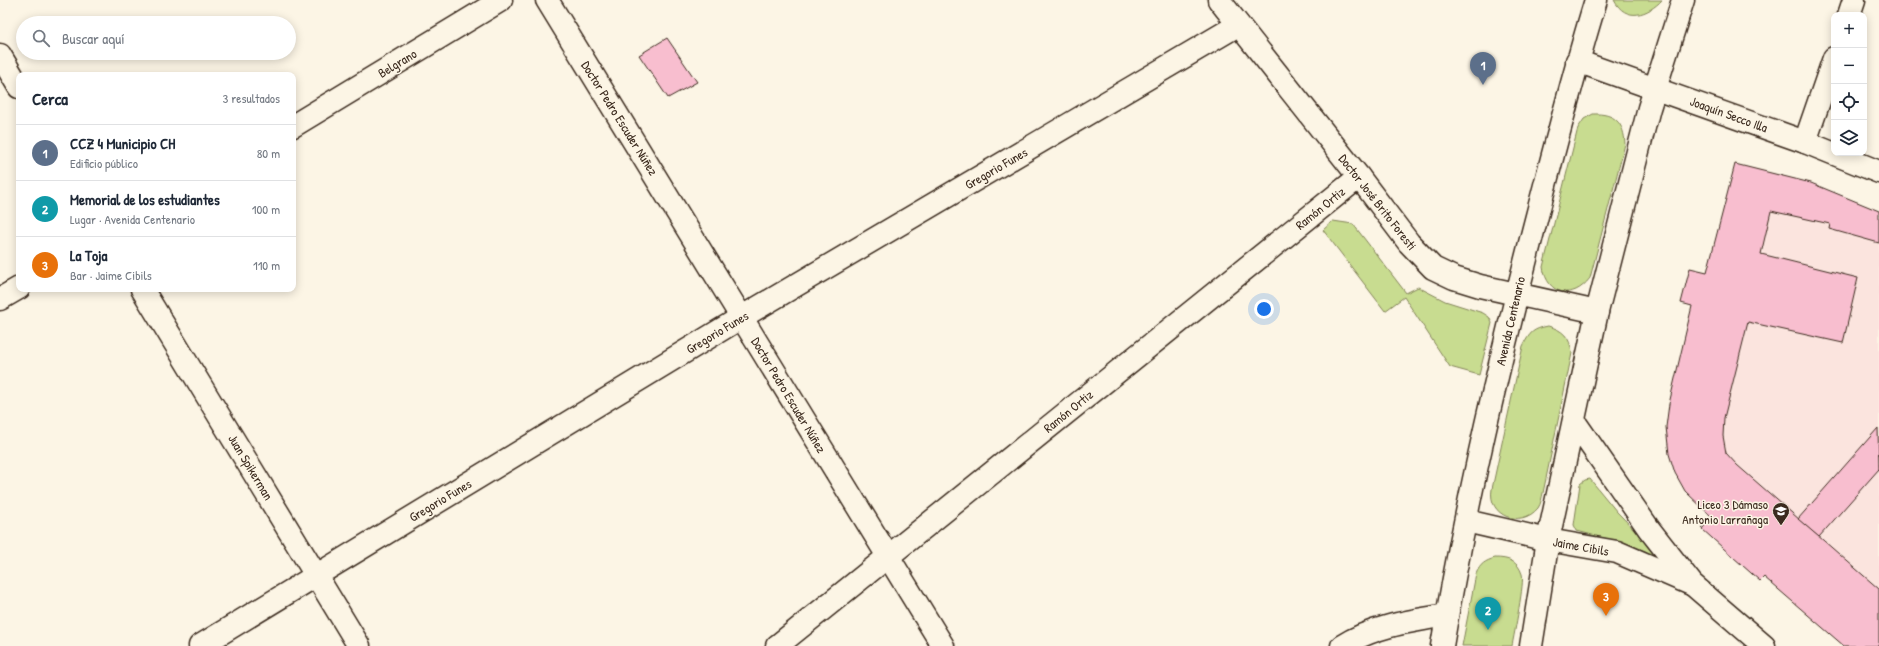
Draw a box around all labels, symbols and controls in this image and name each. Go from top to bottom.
map controls [1831,12,1867,156]
button: + [1831,12,1867,48]
search box [16,16,296,60]
icon: search [30,27,52,49]
text: Buscar aquí [62,28,125,49]
street label: Belgrano [374,44,420,82]
button: − [1831,48,1867,84]
pin: 1 [1470,52,1496,85]
street label: Doctor Pedro Escuder Núñez [577,57,663,179]
button: locate [1831,84,1867,120]
text: Cerca [32,87,68,110]
text: 3 resultados [222,89,280,107]
street label: Joaquín Secco Illa [1688,92,1770,136]
button: layers [1831,120,1867,156]
text: CCZ 4 Municipio CH [70,133,175,154]
street label: Gregorio Funes [961,143,1031,193]
text: 1 [43,144,47,162]
text: 80 m [257,144,280,162]
street label: Doctor José Brito Foresti [1335,150,1421,254]
text: Edificio público [70,154,138,172]
street label: Ramón Ortiz [1291,182,1349,234]
text: Memorial de los estudiantes [70,189,220,210]
text: 2 [42,200,48,218]
text: 100 m [252,200,280,218]
text: Lugar · Avenida Centenario [70,210,195,228]
text: La Toja [70,245,107,266]
text: 3 [42,256,48,274]
text: 110 m [253,256,280,274]
text: Bar · Jaime Cibils [70,266,152,284]
street label: Avenida Centenario [1491,275,1529,367]
your location [1254,299,1274,319]
street label: Gregorio Funes [682,306,752,358]
street label: Doctor Pedro Escuder Núñez [747,334,831,457]
street label: Ramón Ortiz [1039,385,1097,437]
street label: Juan Spikerman [224,431,278,503]
street label: Gregorio Funes [405,474,475,526]
place label: Liceo 3 Dámaso Antonio Larrañaga [1682,495,1768,528]
school or university icon: Liceo 3 Dámaso Antonio Larrañaga [1771,501,1791,526]
street label: Jaime Cibils [1552,532,1610,560]
pin: 3 [1593,583,1619,616]
pin: 2 [1475,597,1501,630]

